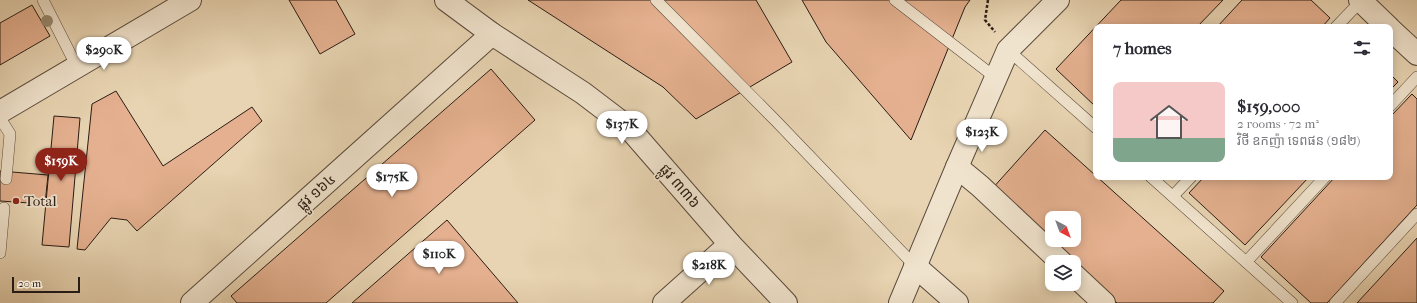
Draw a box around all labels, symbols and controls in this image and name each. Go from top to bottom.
pin: $290K [76,37,132,71]
icon: filters [1351,37,1373,59]
text: 7 homes [1113,38,1172,58]
text: $290K [85,42,123,57]
text: $159,000 [1237,96,1300,116]
icon: home [1145,98,1193,146]
pin: $137K [594,111,650,145]
text: $137K [606,116,638,131]
text: 2 rooms · 72 m² [1237,116,1319,131]
pin: $123K [954,119,1010,153]
text: $123K [965,124,999,139]
text: វិថី ឧកញ៉ា ទេពផន (១៨២) [1237,133,1360,148]
pin: $159K [33,148,89,182]
text: $159K [44,153,78,168]
street label: ផ្លូវ ៣៣៦ [652,160,704,215]
pin: $175K [364,164,420,198]
text: $175K [375,169,409,184]
street label: ផ្លូវ ១៦៤ [293,170,342,217]
place label: Total [24,192,57,210]
marker: Total [11,196,21,206]
north arrow [1045,211,1081,247]
map controls [1045,211,1081,291]
pin: $110K [411,241,467,275]
text: $110K [423,246,455,261]
pin: $218K [681,252,737,286]
button: layers [1045,255,1081,291]
text: $218K [692,257,726,272]
scale bar [12,275,80,294]
text: 20 m [18,277,41,290]

